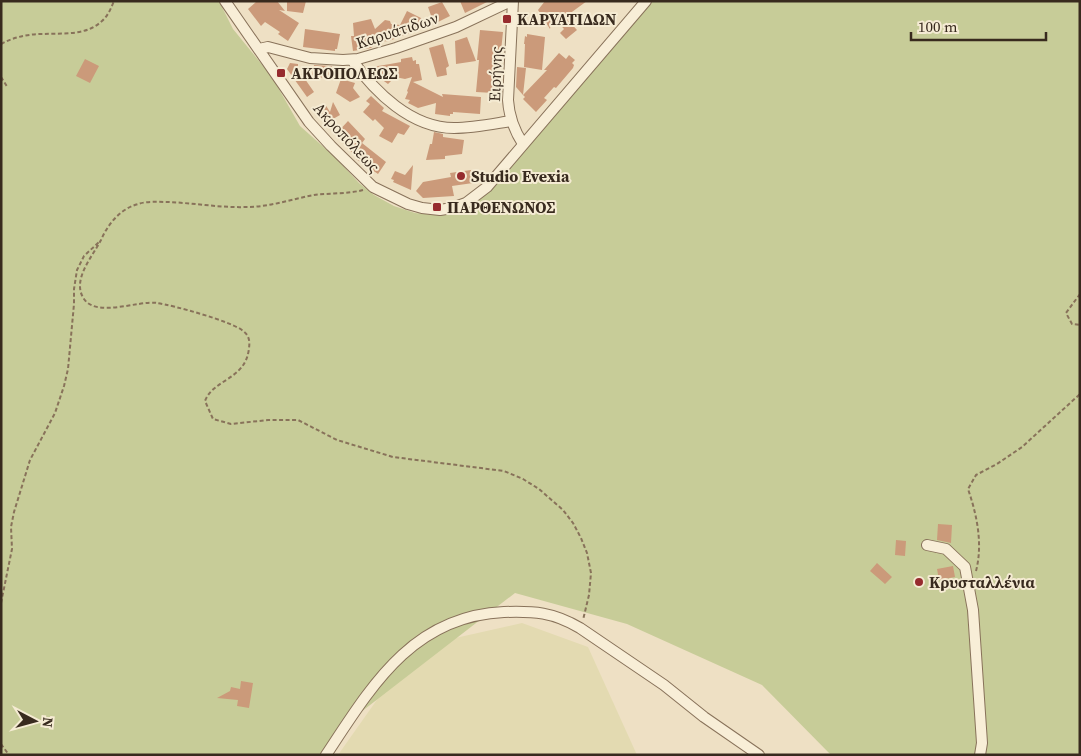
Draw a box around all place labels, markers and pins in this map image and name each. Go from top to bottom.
place label: ΚΑΡΥΑΤΙΔΩΝ [517,8,617,30]
marker: ΚΑΡΥΑΤΙΔΩΝ [501,13,513,25]
place label: ΑΚΡΟΠΟΛΕΩΣ [291,62,397,84]
marker: ΑΚΡΟΠΟΛΕΩΣ [275,67,287,79]
place label: Studio Evexia [471,165,570,187]
marker: Studio Evexia [455,170,467,182]
place label: ΠΑΡΘΕΝΩΝΟΣ [447,196,555,218]
marker: ΠΑΡΘΕΝΩΝΟΣ [431,201,443,213]
place label: Κρυσταλλένια [929,571,1035,593]
marker: Κρυσταλλένια [913,576,925,588]

